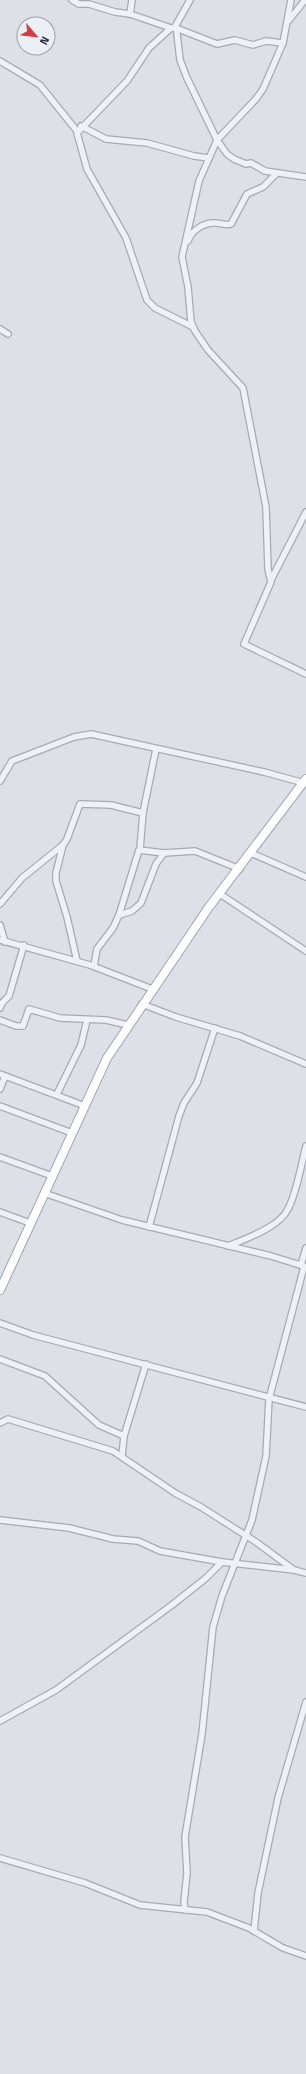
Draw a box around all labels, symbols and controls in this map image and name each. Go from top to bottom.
north arrow [16,16,56,56]
text: N [36,34,54,48]

